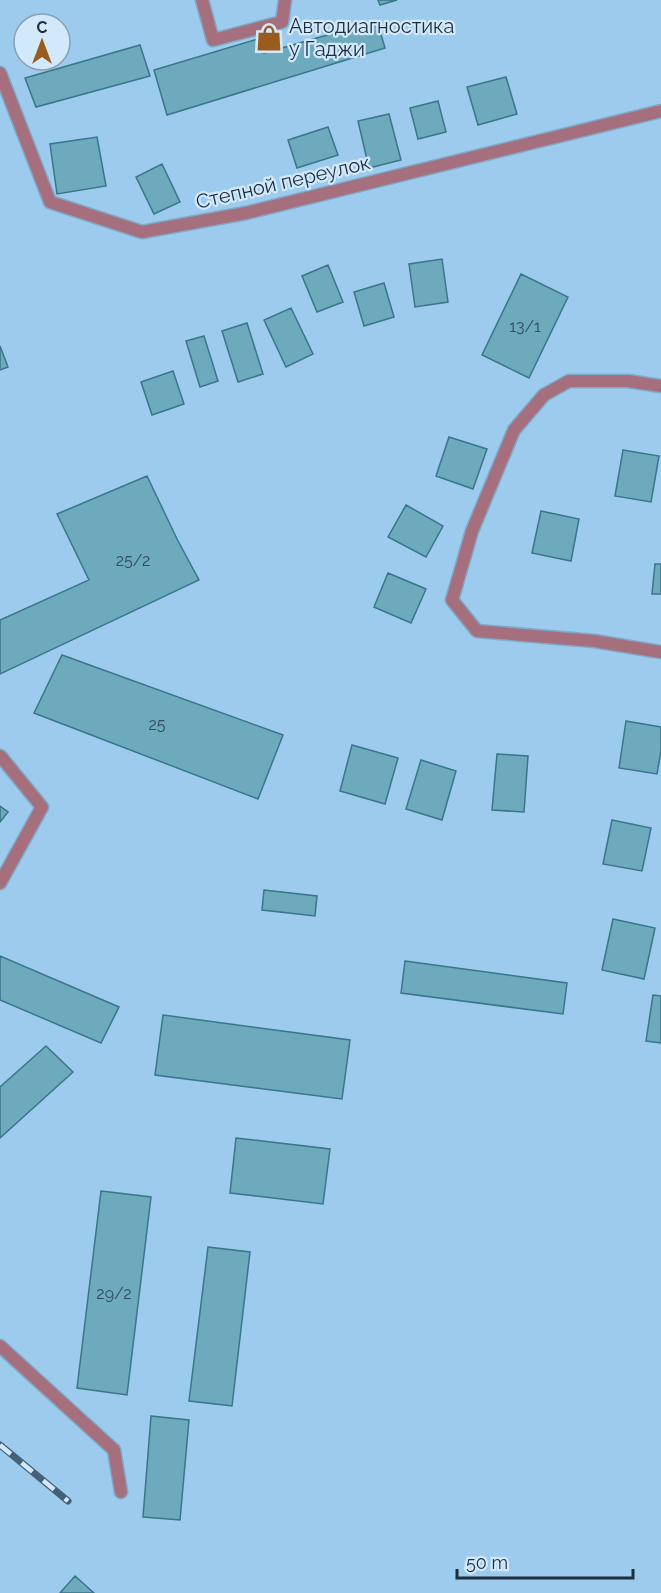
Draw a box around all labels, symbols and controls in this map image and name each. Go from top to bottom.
north arrow [12,12,72,72]
place label: Автодиагностика у Гаджи [289,14,454,61]
text: С [37,18,48,37]
shop icon: Автодиагностика у Гаджи [254,23,284,53]
street label: Степной переулок [193,150,373,214]
house number: 13/1 [509,317,541,336]
house number: 25/2 [116,551,150,570]
house number: 25 [148,715,166,734]
house number: 29/2 [96,1284,132,1303]
scale bar [457,1542,632,1580]
text: 50 m [466,1552,508,1573]

